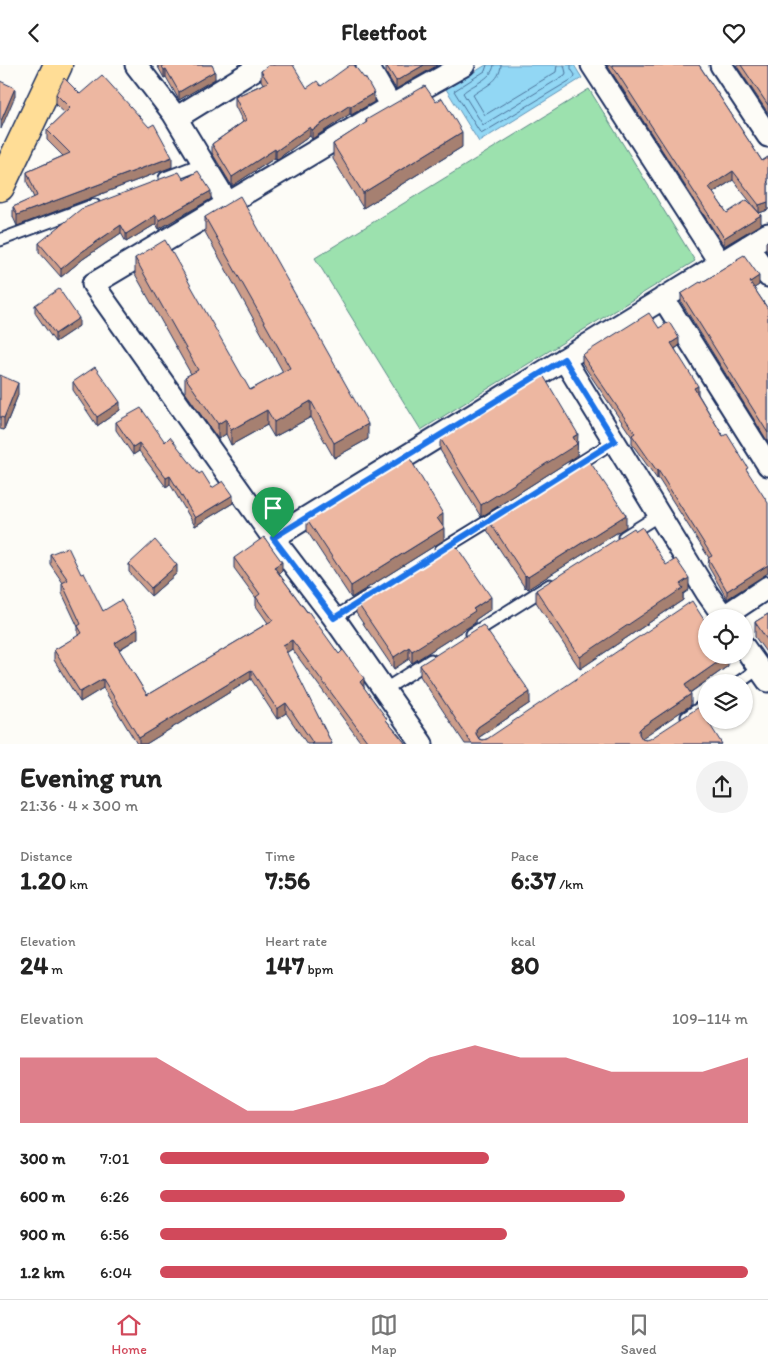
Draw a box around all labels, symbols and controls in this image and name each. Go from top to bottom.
icon: back [20,19,48,47]
text: Fleetfoot [341,19,427,46]
icon: heart [720,19,748,47]
pin [252,487,294,538]
icon: arrive [259,494,287,522]
map controls [698,609,753,729]
button: locate [698,609,753,664]
button: layers [698,674,753,729]
text: Evening run [20,760,162,794]
button: share [696,761,748,813]
text: 21:36 · 4 × 300 m [20,796,138,815]
text: Distance [20,848,72,865]
text: Time [265,848,295,865]
text: Pace [511,848,539,865]
text: 1.20 [20,865,66,895]
text: 7:56 [265,865,310,895]
text: 6:37 [511,865,556,895]
text: km [66,876,88,893]
text: /km [556,876,584,893]
text: Elevation [20,933,76,950]
text: Heart rate [265,933,327,950]
text: kcal [511,933,536,950]
text: 24 [20,950,48,980]
text: 147 [265,950,304,980]
text: 80 [511,950,540,980]
text: m [48,961,63,978]
text: bpm [304,961,333,978]
text: Elevation [20,1009,84,1028]
text: 109–114 m [672,1009,748,1028]
text: 300 m [20,1149,66,1168]
text: 7:01 [100,1149,129,1168]
text: 600 m [20,1187,65,1206]
text: 6:26 [100,1187,129,1206]
text: 900 m [20,1225,65,1244]
text: 6:56 [100,1225,129,1244]
text: 1.2 km [20,1263,65,1282]
text: 6:04 [100,1263,132,1282]
tab: Home [112,1311,147,1358]
tab: Map [370,1311,398,1358]
tab: Saved [621,1311,657,1358]

